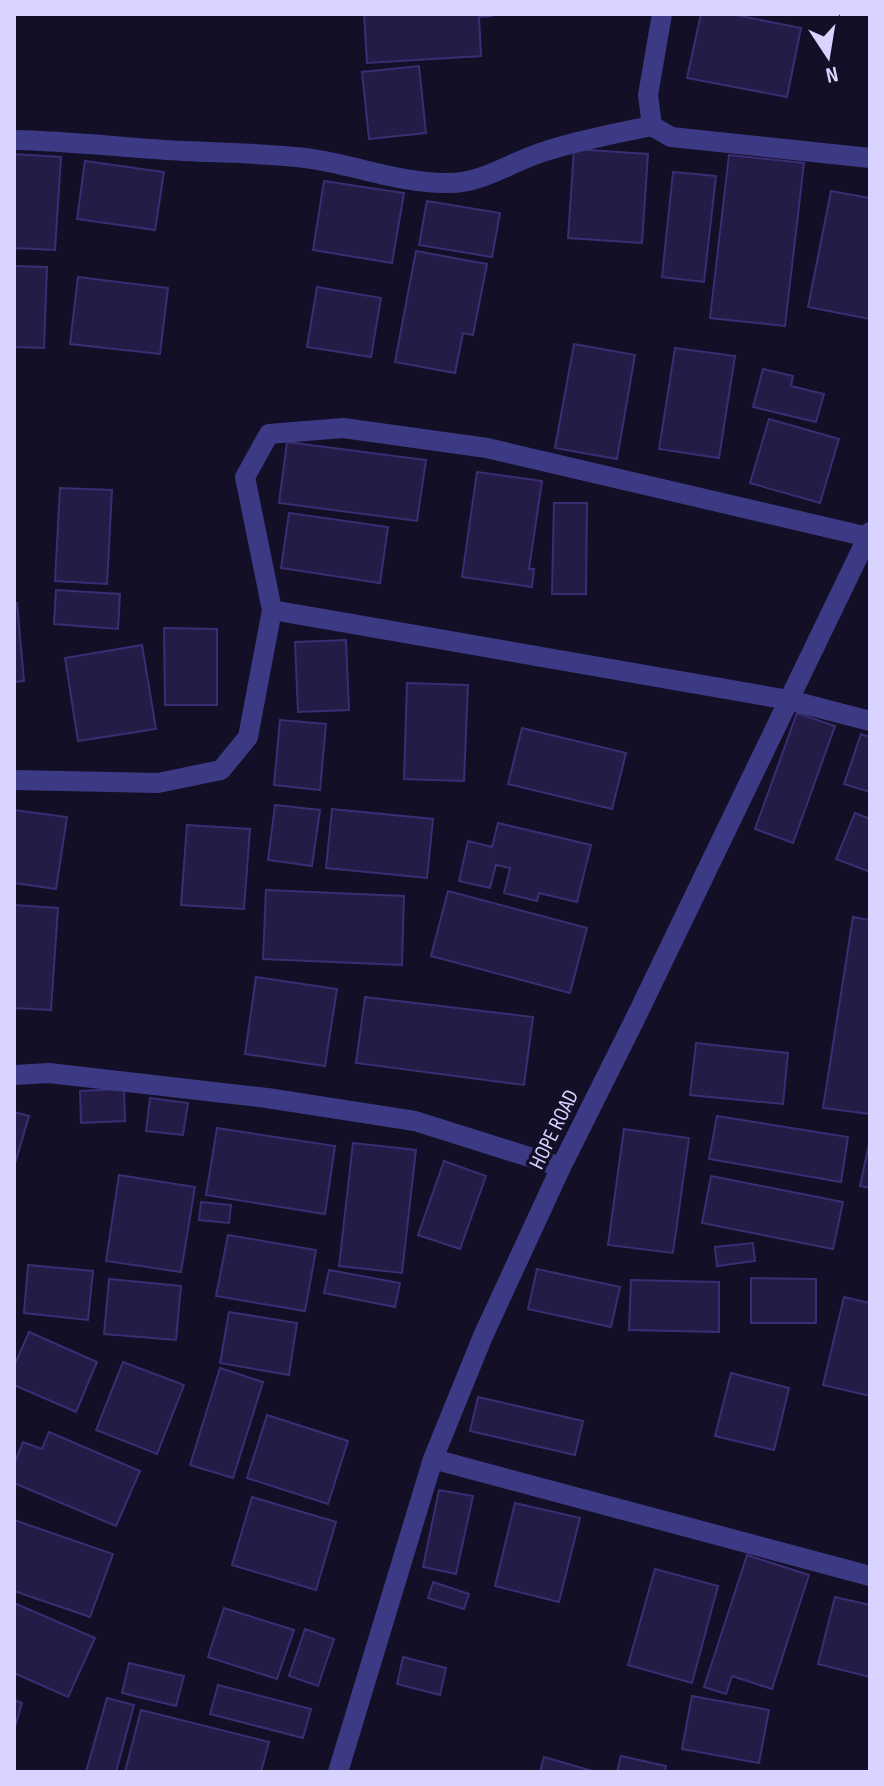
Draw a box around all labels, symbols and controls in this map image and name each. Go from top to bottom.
north arrow [788,16,868,96]
text: N [823,60,840,89]
street label: HOPE ROAD [524,1086,585,1174]

